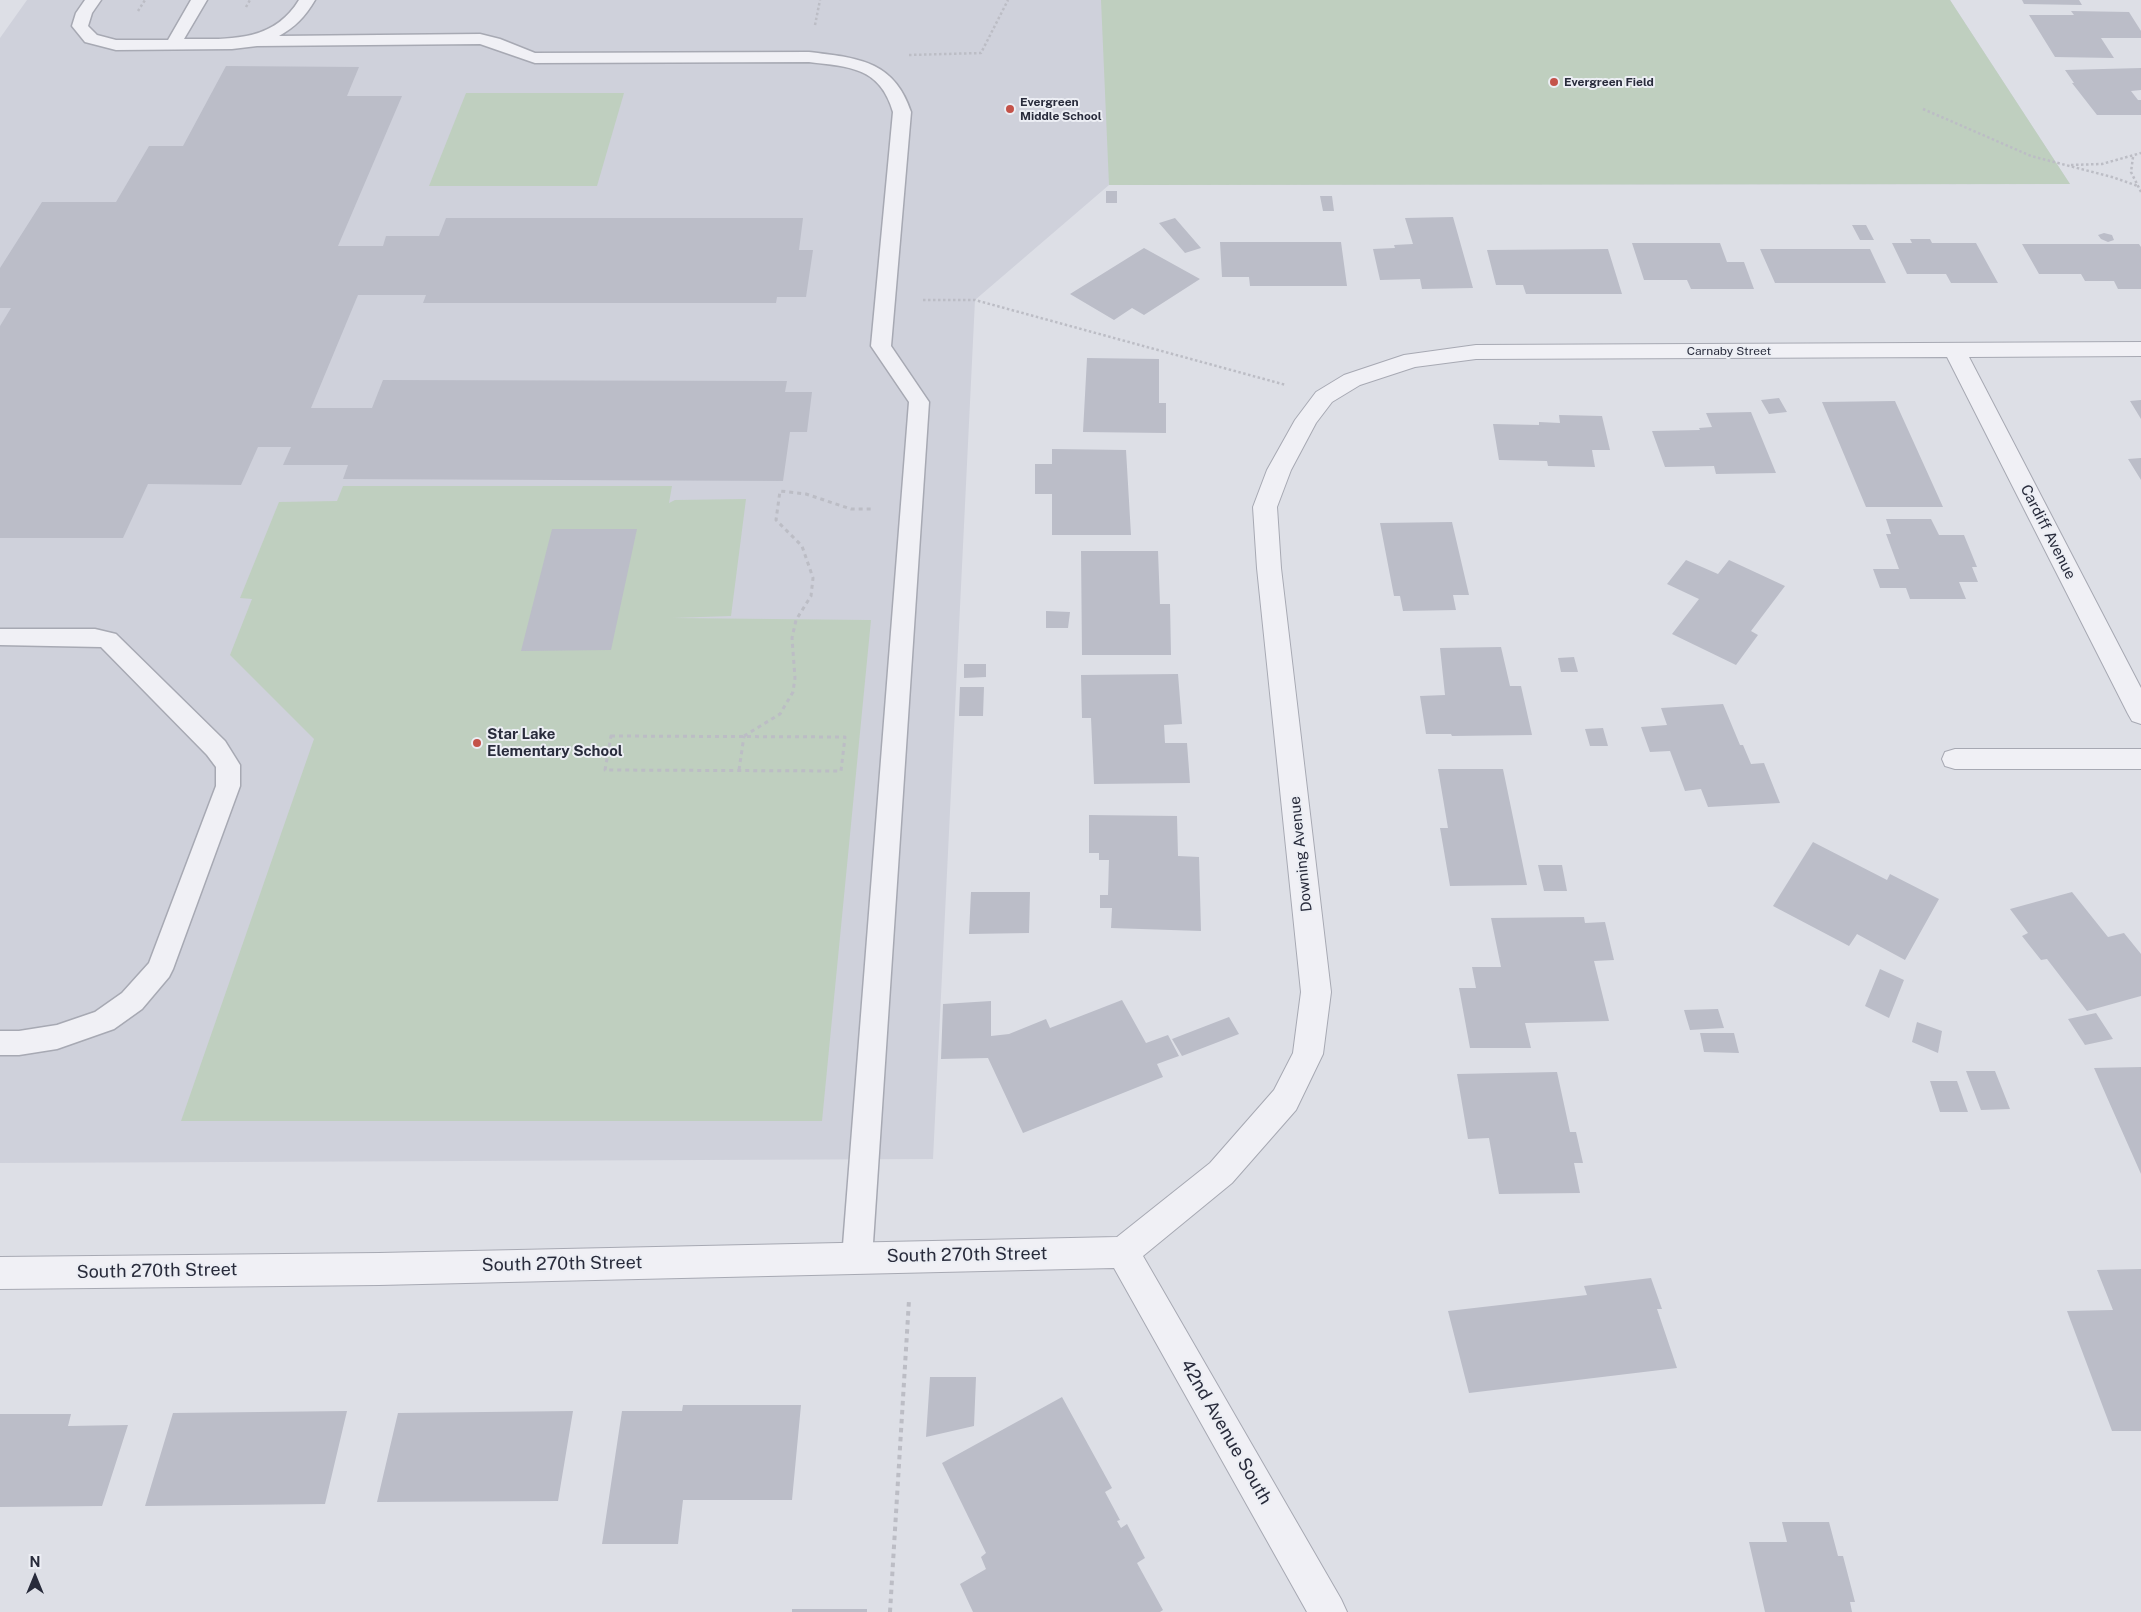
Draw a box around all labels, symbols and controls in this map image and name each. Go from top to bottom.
place label: Evergreen Field [1564,75,1654,89]
marker: Evergreen Field [1548,76,1560,88]
place label: Evergreen Middle School [1020,95,1102,123]
marker: Evergreen Middle School [1004,103,1016,115]
street label: Carnaby Street [1687,344,1771,358]
street label: Cardiff Avenue [2016,482,2080,582]
place label: Star Lake Elementary School [487,725,623,760]
marker: Star Lake Elementary School [471,737,483,749]
street label: Downing Avenue [1286,795,1316,913]
street label: South 270th Street [886,1243,1048,1267]
street label: South 270th Street [481,1252,643,1276]
street label: South 270th Street [76,1259,238,1283]
street label: 42nd Avenue South [1176,1356,1276,1508]
north arrow [10,1552,60,1602]
text: N [30,1554,40,1570]

